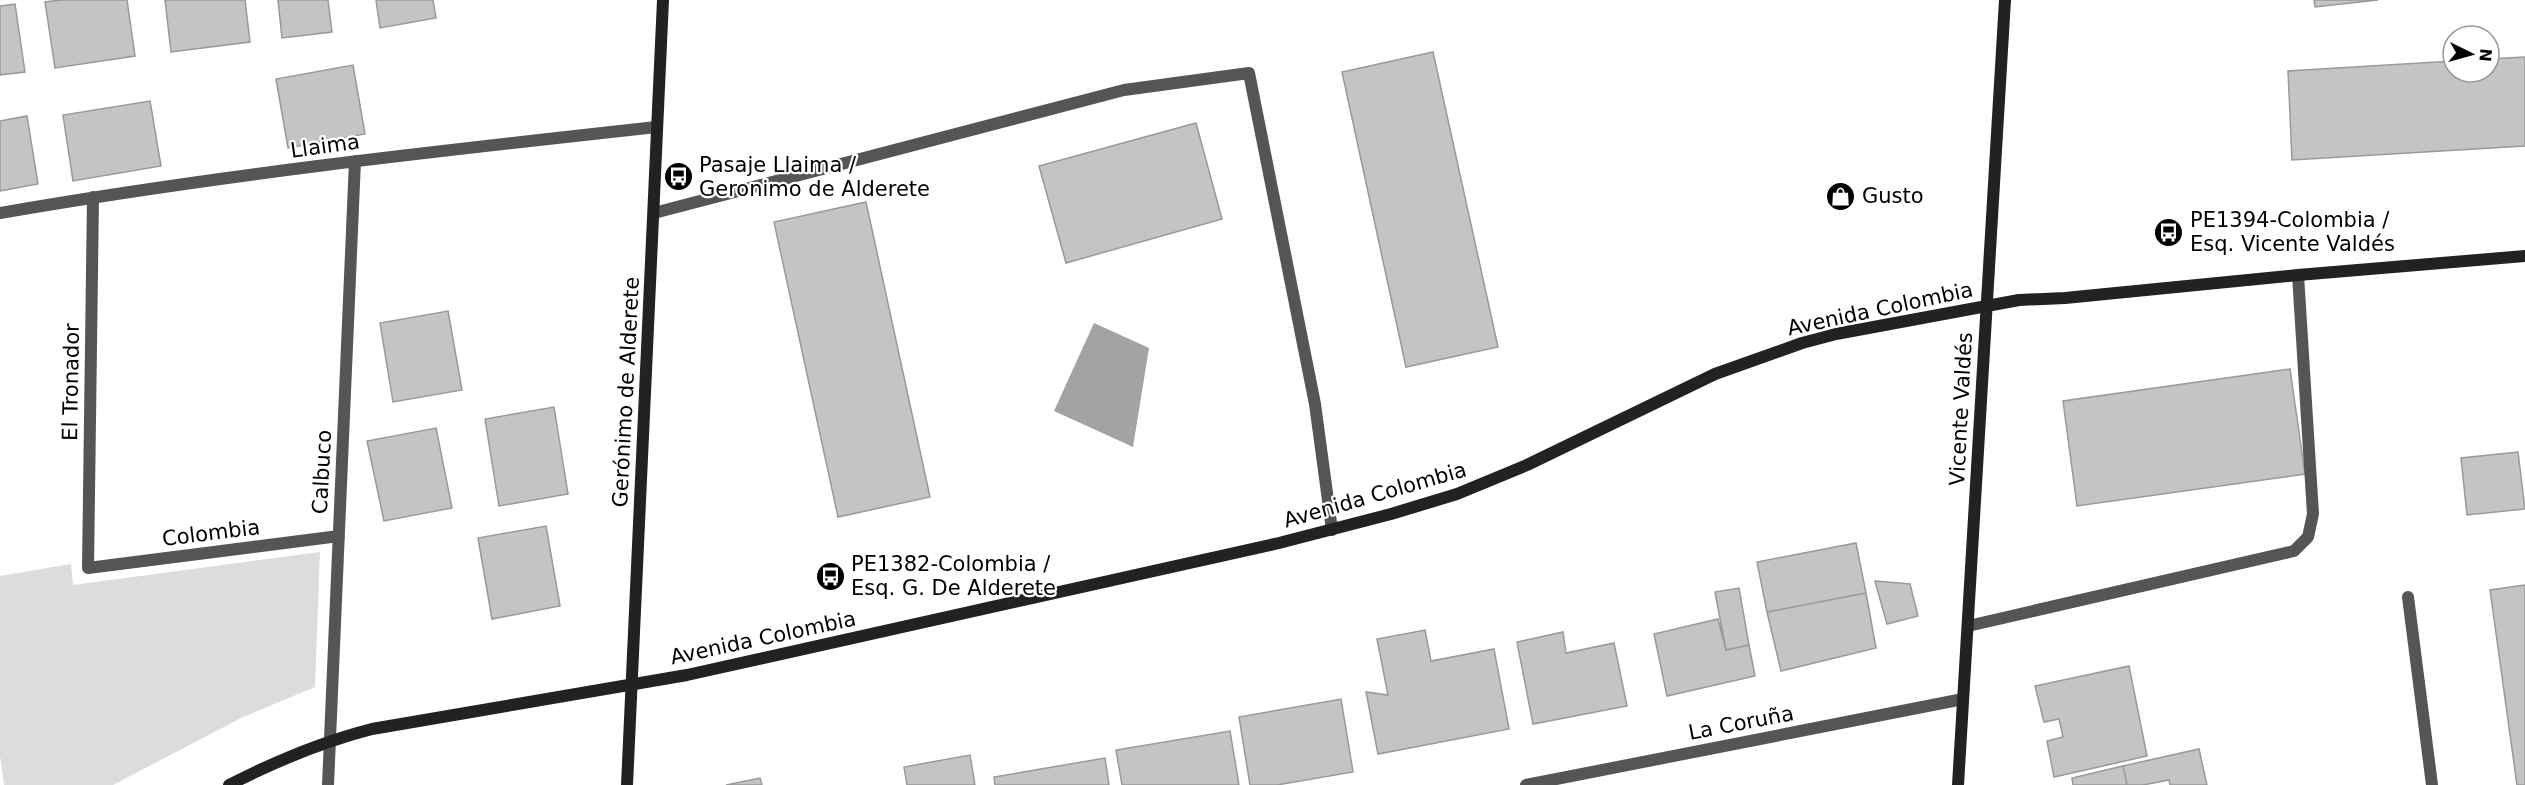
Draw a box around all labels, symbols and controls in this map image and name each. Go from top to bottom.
north arrow [2441,24,2501,84]
text: N [2475,48,2495,63]
street label: Llaima [289,129,361,163]
place label: Pasaje Llaima / Geronimo de Alderete [699,153,930,201]
bus stop icon: Pasaje Llaima / Geronimo de Alderete [662,161,694,193]
shop icon: Gusto [1825,180,1857,212]
place label: Gusto [1862,184,1924,208]
place label: PE1394-Colombia / Esq. Vicente Valdés [2190,208,2395,256]
bus stop icon: PE1394-Colombia / Esq. Vicente Valdés [2153,216,2185,248]
street label: Gerónimo de Alderete [608,276,644,508]
street label: Avenida Colombia [1785,278,1975,340]
street label: El Tronador [58,323,84,441]
street label: Vicente Valdés [1945,331,1977,487]
street label: Calbuco [308,429,336,515]
street label: Avenida Colombia [1281,457,1469,533]
street label: Colombia [161,515,261,551]
place label: PE1382-Colombia / Esq. G. De Alderete [851,552,1056,600]
bus stop icon: PE1382-Colombia / Esq. G. De Alderete [814,560,846,592]
street label: Avenida Colombia [668,607,858,669]
street label: La Coruña [1686,701,1796,745]

